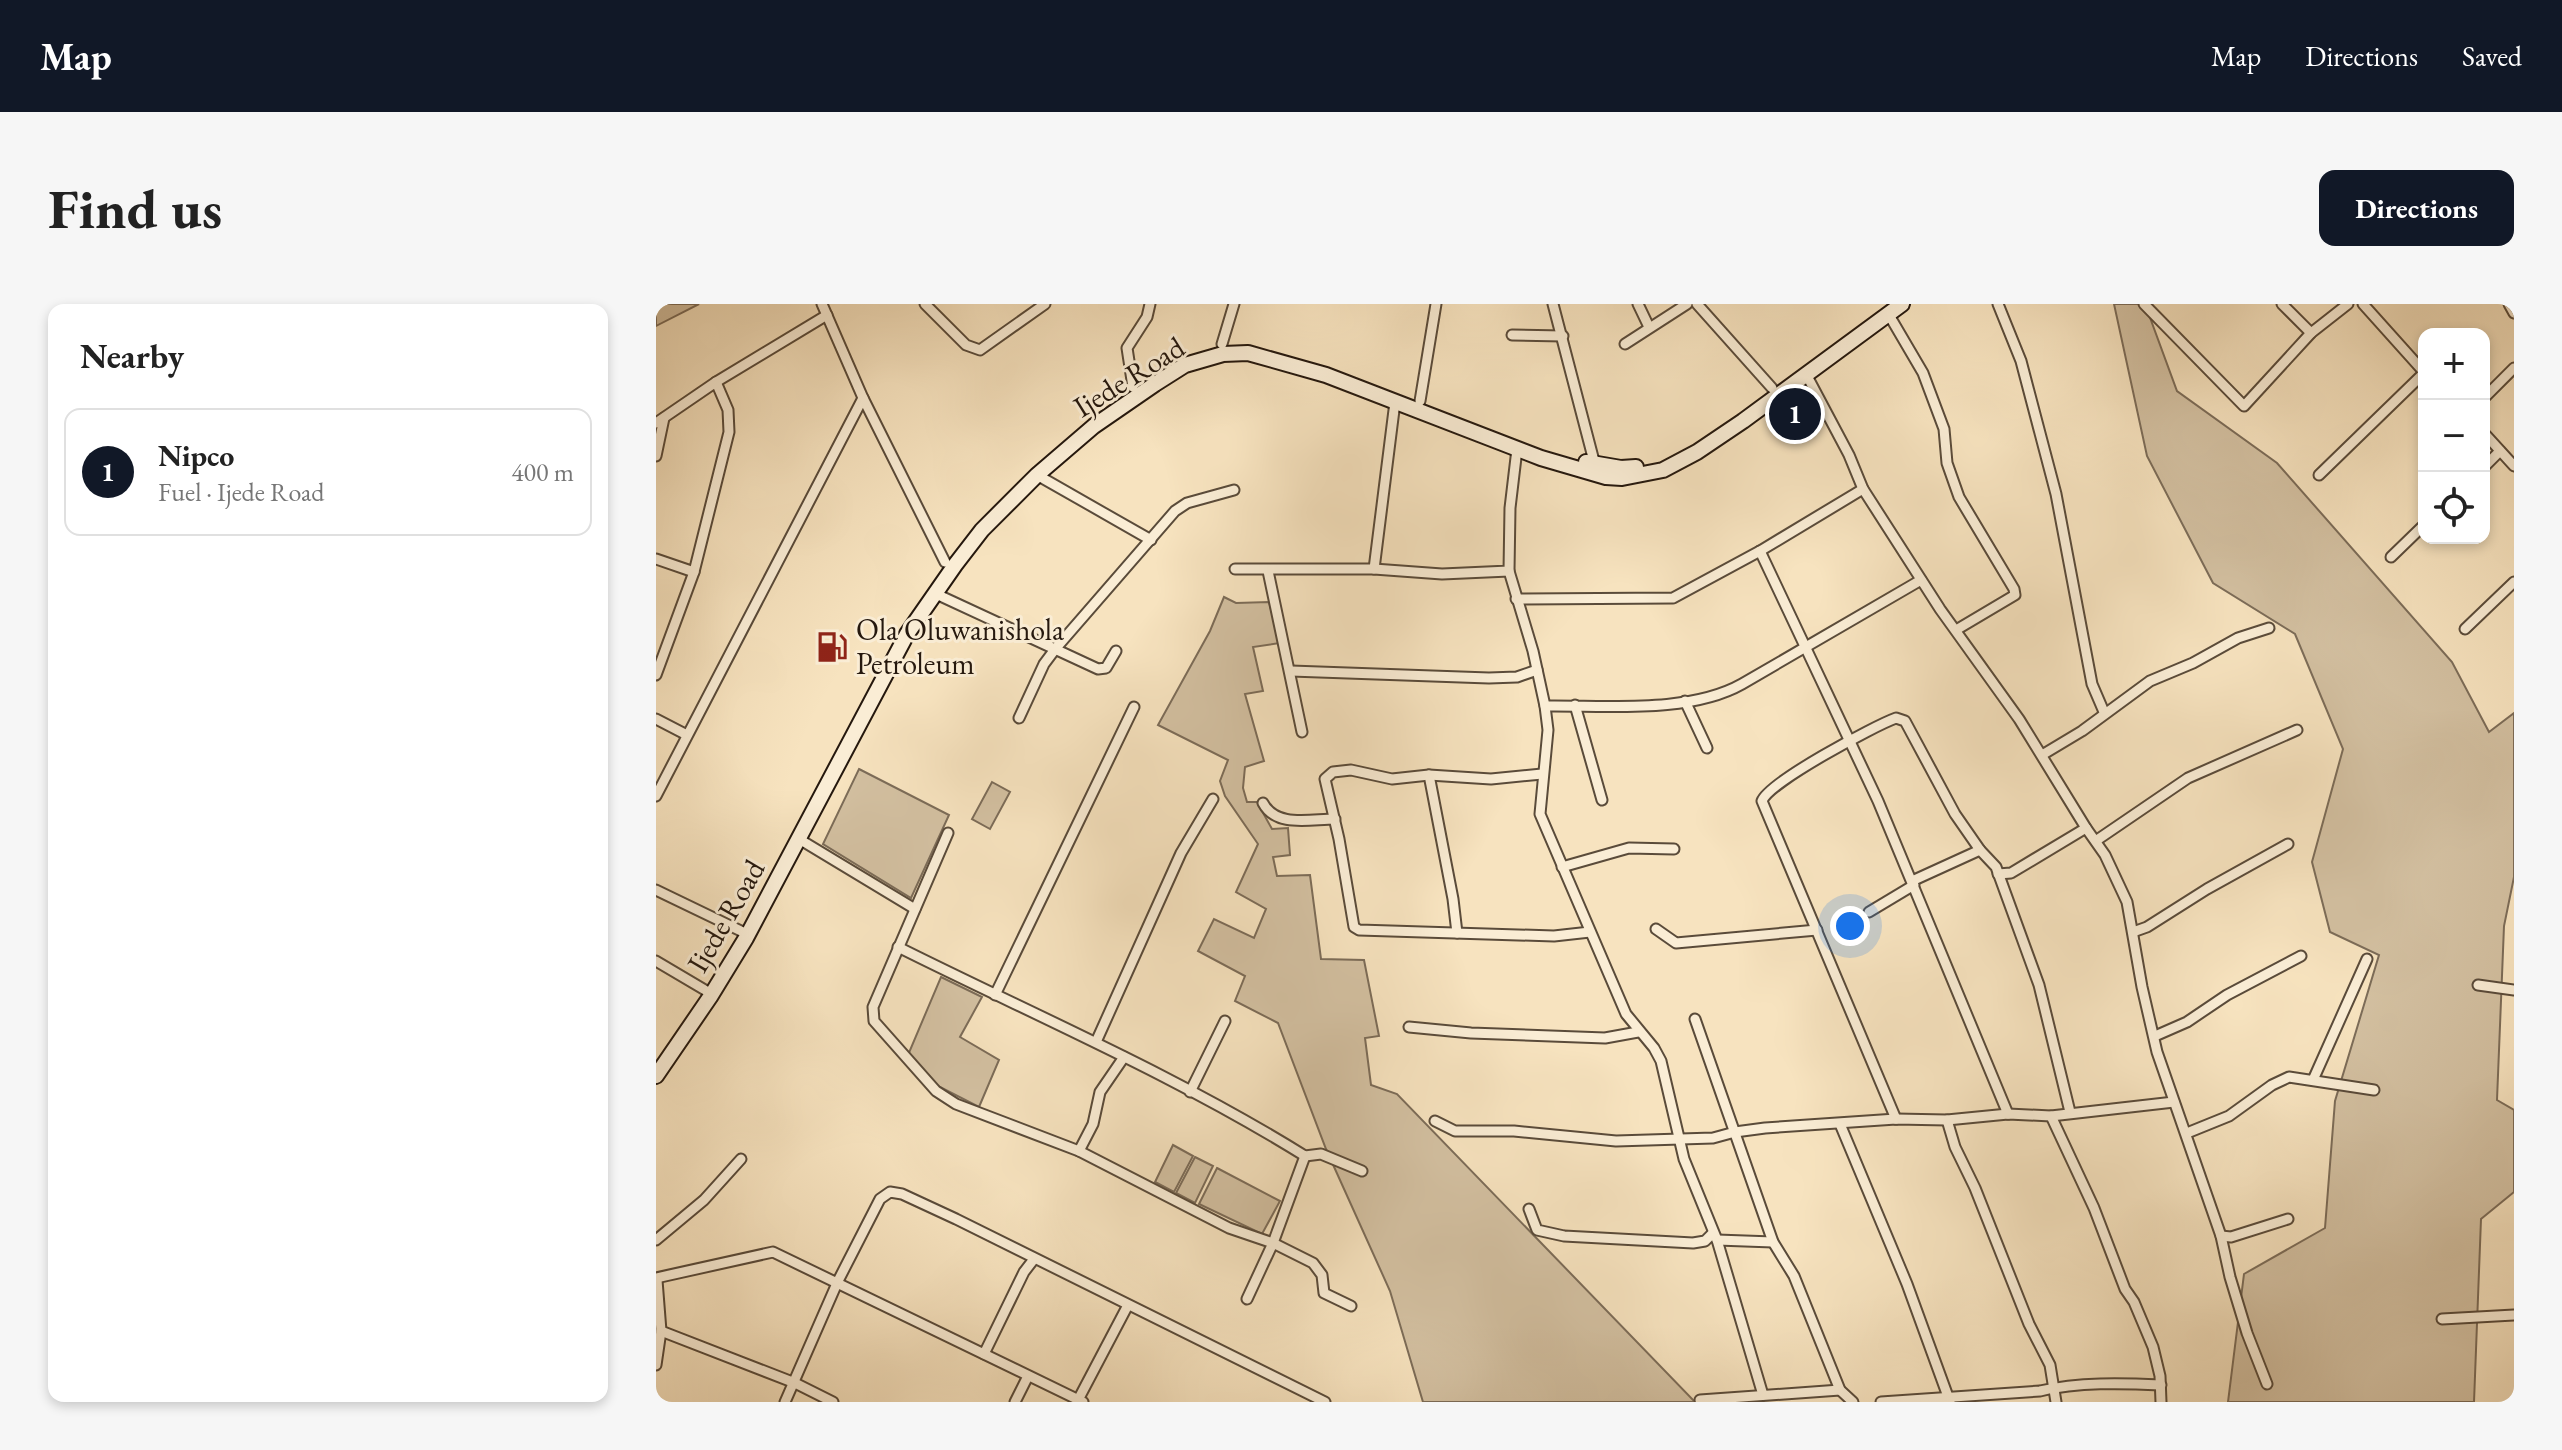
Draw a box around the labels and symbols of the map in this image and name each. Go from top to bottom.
street label: Ijede Road [1066,327,1192,426]
pin: 1 [1769,384,1821,444]
place label: Ola Oluwanishola Petroleum [856,610,1064,683]
fuel station icon: Ola Oluwanishola Petroleum [815,630,849,664]
street label: Ijede Road [678,852,774,979]
your location [1830,906,1870,946]

